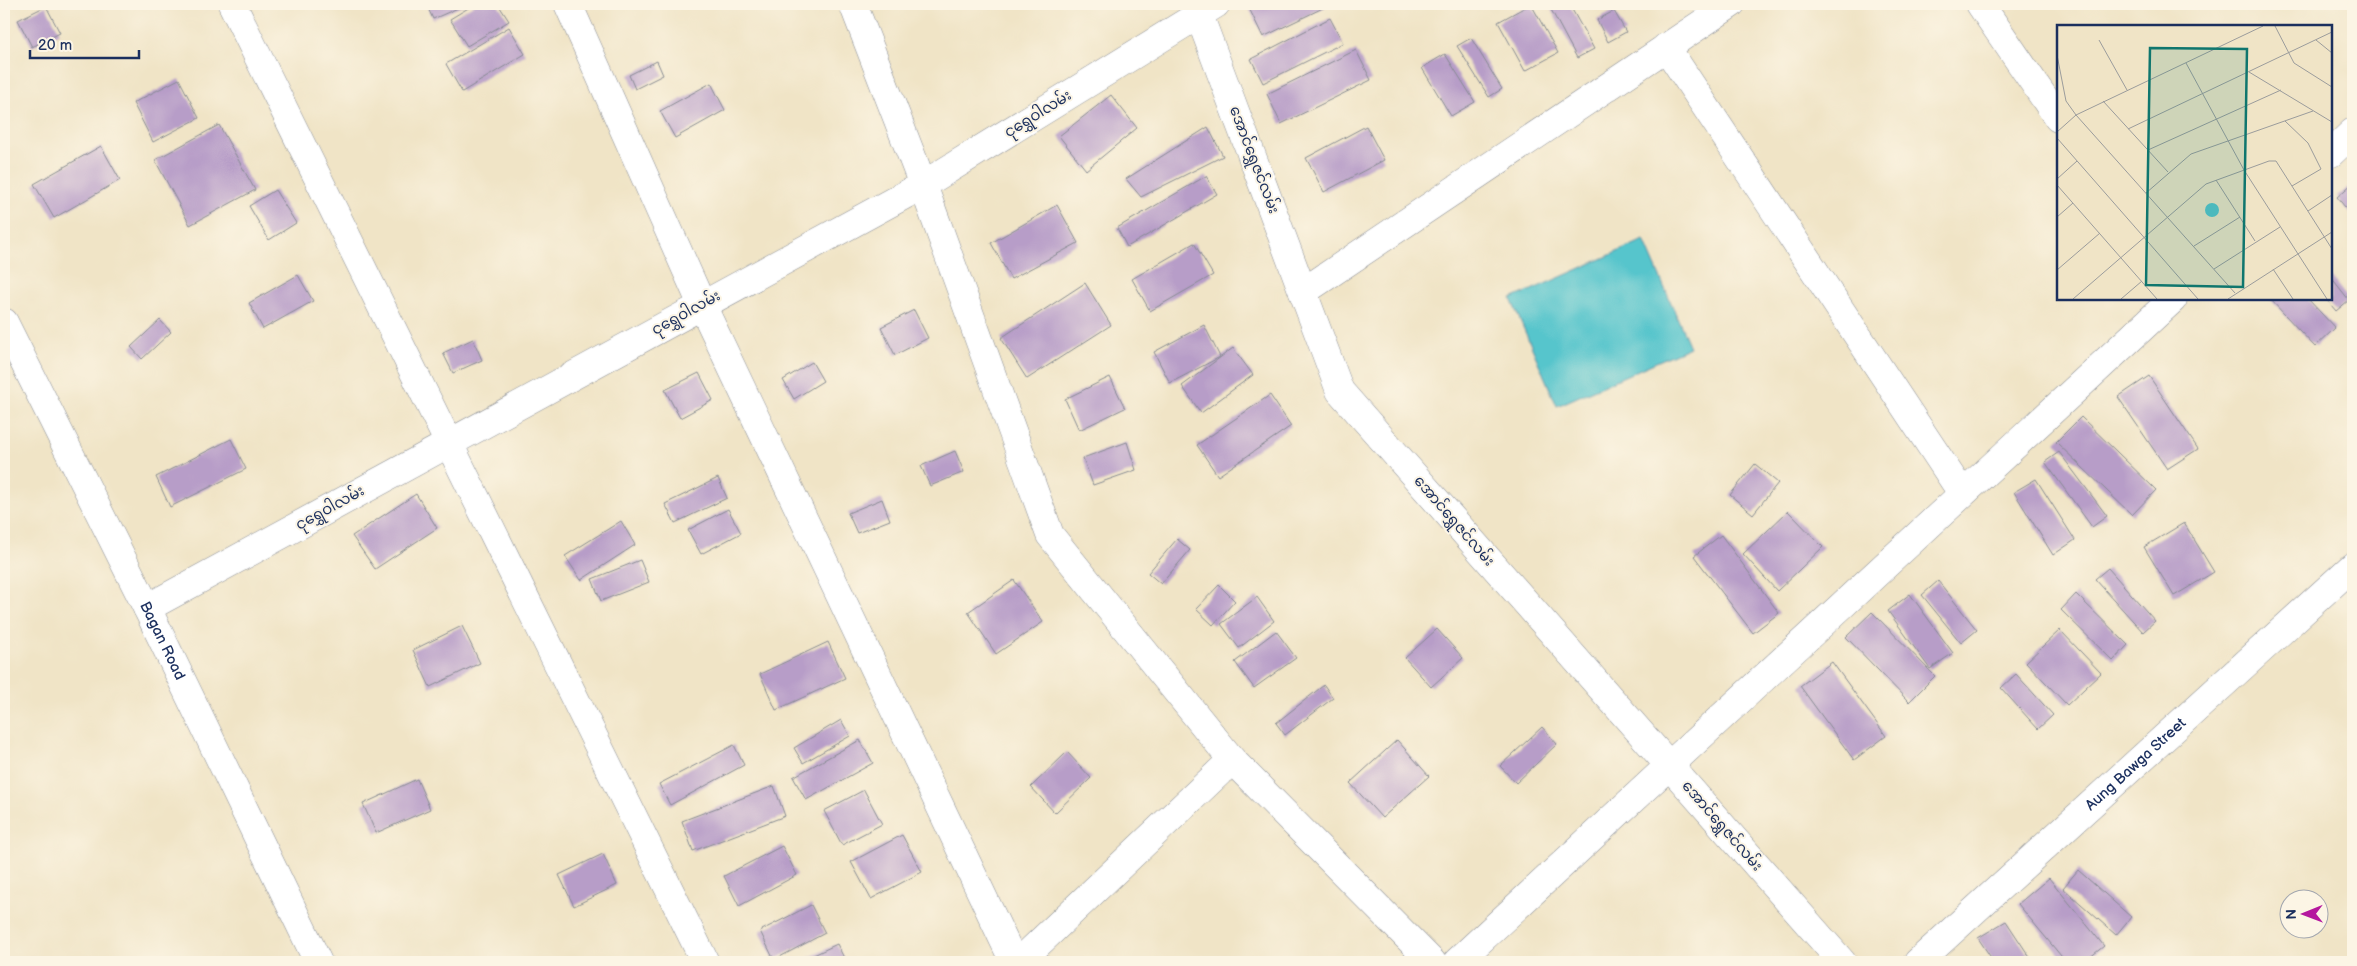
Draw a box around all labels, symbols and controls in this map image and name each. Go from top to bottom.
inset map [2057,25,2332,300]
scale bar [30,28,139,60]
text: 20 m [38,36,72,55]
street label: ငုရွှေဝါလမ်း [1000,85,1076,144]
street label: အောင်ရွှေဇင်လမ်း [1223,103,1284,217]
street label: ငုရွှေဝါလမ်း [648,285,725,341]
street label: အောင်ရွှေဇင်လမ်း [1408,471,1499,571]
street label: ငုရွှေဝါလမ်း [292,480,369,536]
street label: Bagan Road [136,598,190,683]
street label: Aung Bawga Street [2081,713,2190,815]
street label: အောင်ရွှေဇင်လမ်း [1676,776,1767,876]
north arrow [2280,888,2330,938]
text: N [2283,909,2300,920]

